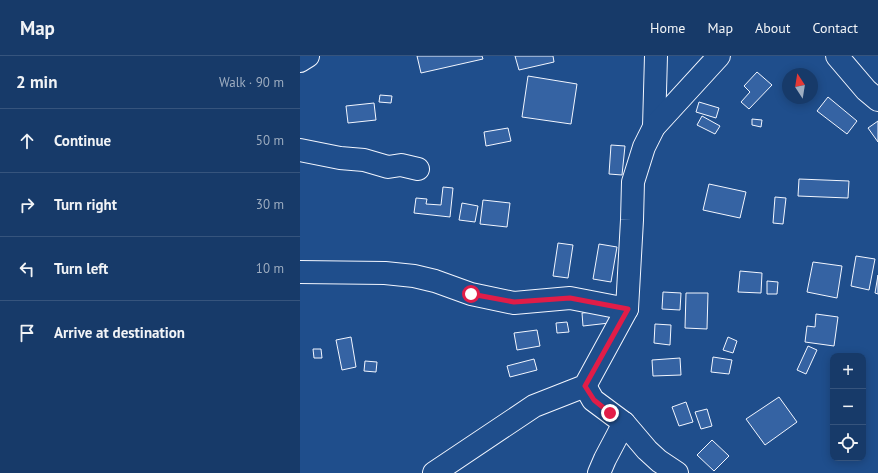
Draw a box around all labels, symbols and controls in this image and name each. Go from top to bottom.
text: Map [20,16,55,40]
text: Home [650,19,685,37]
text: Map [707,19,733,37]
text: About [755,19,791,37]
text: Contact [813,19,858,37]
north arrow [782,68,818,104]
text: 2 min [16,71,57,93]
text: Walk · 90 m [219,74,284,91]
icon: ahead [16,130,38,152]
text: Continue [54,131,111,150]
text: 50 m [256,132,284,149]
icon: right [16,194,38,216]
text: Turn right [54,195,117,214]
text: 30 m [256,196,284,213]
icon: left [16,258,38,280]
text: Turn left [54,259,108,278]
text: 10 m [256,260,284,277]
route start [462,285,480,303]
icon: arrive [16,322,38,344]
text: Arrive at destination [54,323,185,342]
map controls [830,353,866,461]
button: + [830,353,866,389]
button: − [830,389,866,425]
route end [601,404,619,422]
button: locate [830,425,866,461]

